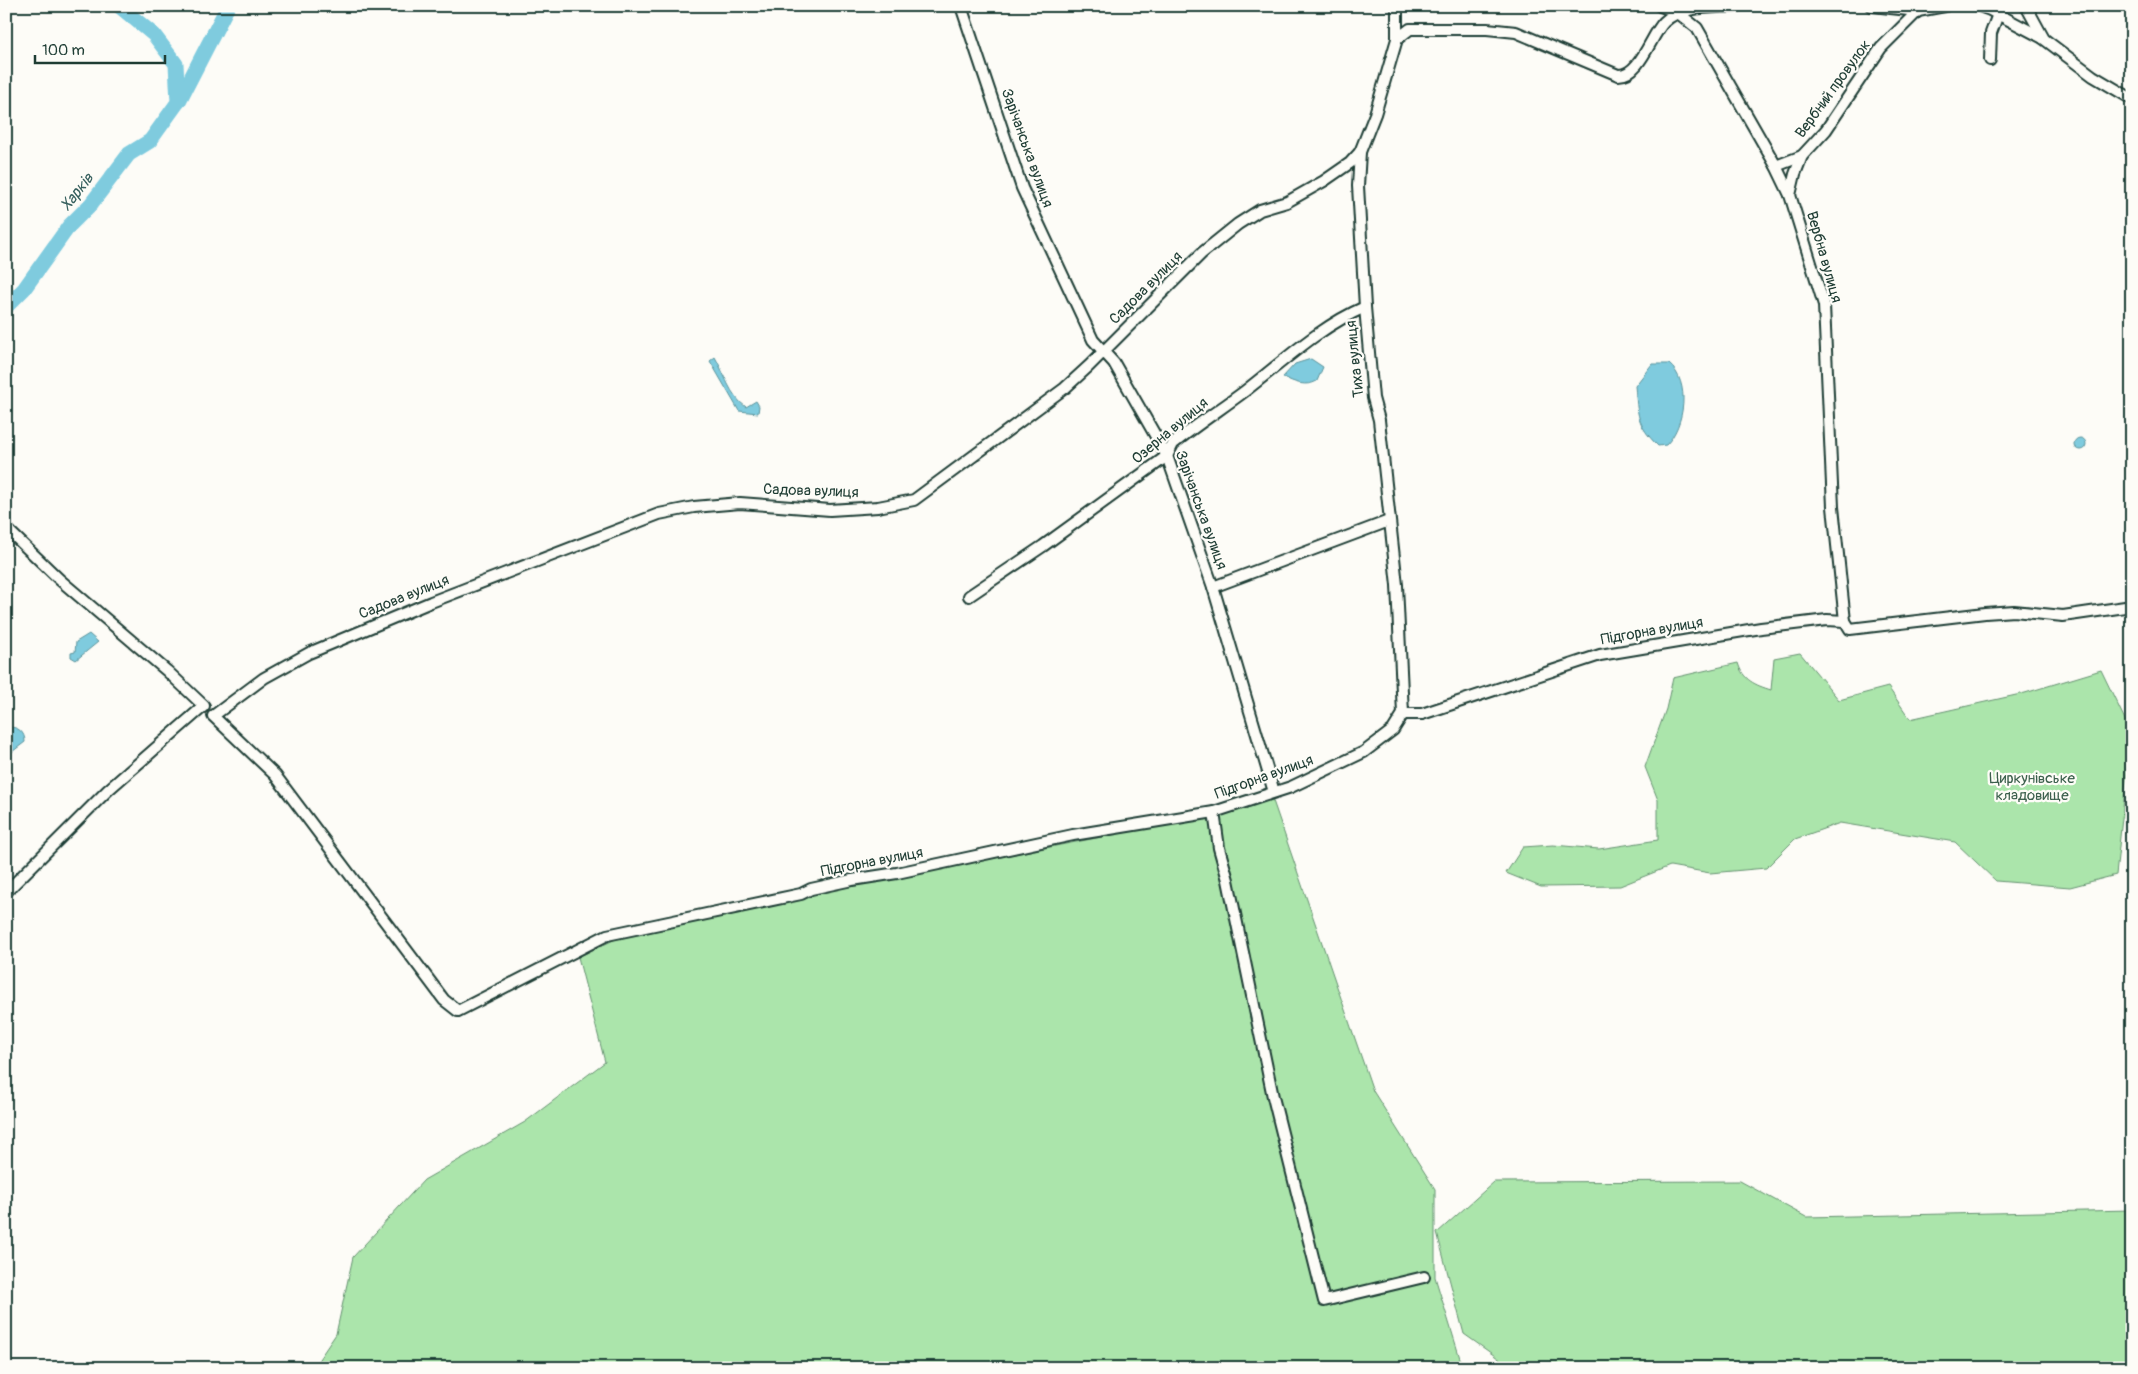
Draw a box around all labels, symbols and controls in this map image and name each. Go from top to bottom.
scale bar [35,32,165,64]
street label: Вербний провулок [1791,36,1875,142]
text: 100 m [42,41,85,60]
street label: Зарічанська вулиця [997,86,1057,210]
water label: Харків [56,168,99,215]
street label: Вербна вулиця [1802,209,1846,305]
street label: Садова вулиця [1105,247,1187,329]
street label: Тиха вулиця [1341,319,1369,399]
street label: Озерна вулиця [1128,394,1212,468]
street label: Зарічанська вулиця [1171,448,1231,572]
street label: Садова вулиця [763,480,859,502]
street label: Садова вулиця [356,570,452,624]
street label: Підгорна вулиця [1599,613,1705,649]
street label: Підгорна вулиця [1212,750,1316,804]
park label: Циркунівське кладовище [1989,769,2075,805]
street label: Підгорна вулиця [819,843,925,881]

